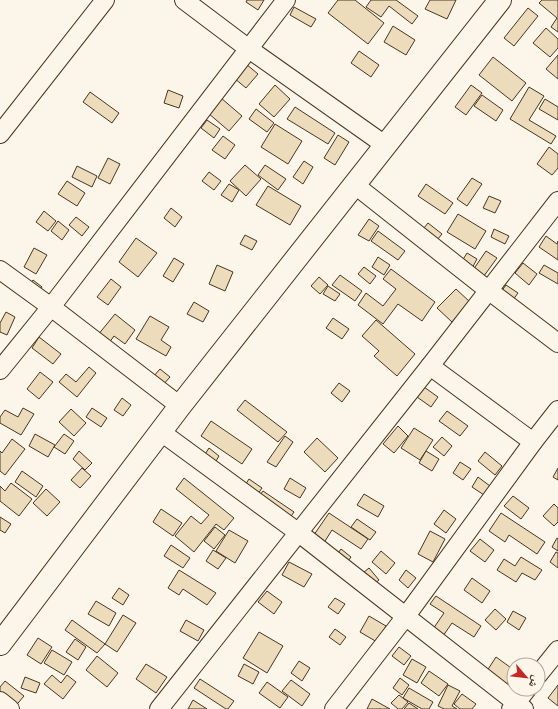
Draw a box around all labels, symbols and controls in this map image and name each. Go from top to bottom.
north arrow [506,657,546,697]
text: ش [525,673,544,690]

